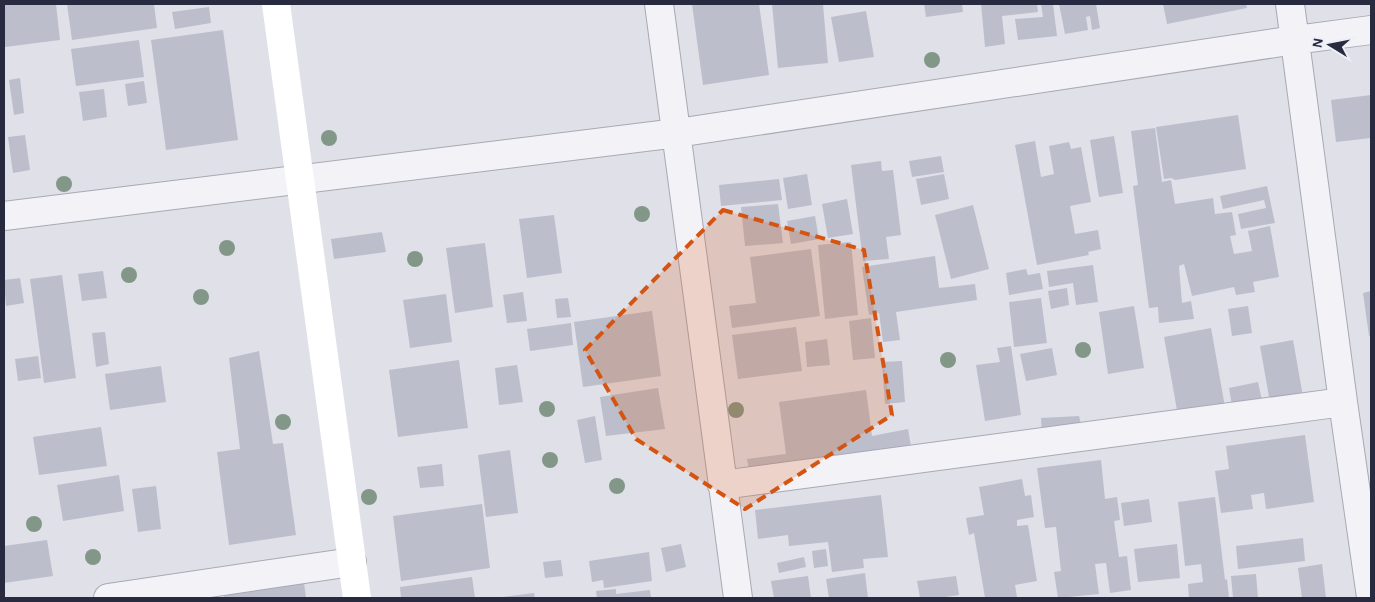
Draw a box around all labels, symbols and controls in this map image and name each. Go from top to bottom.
north arrow [1305,20,1355,70]
text: N [1310,37,1326,49]

